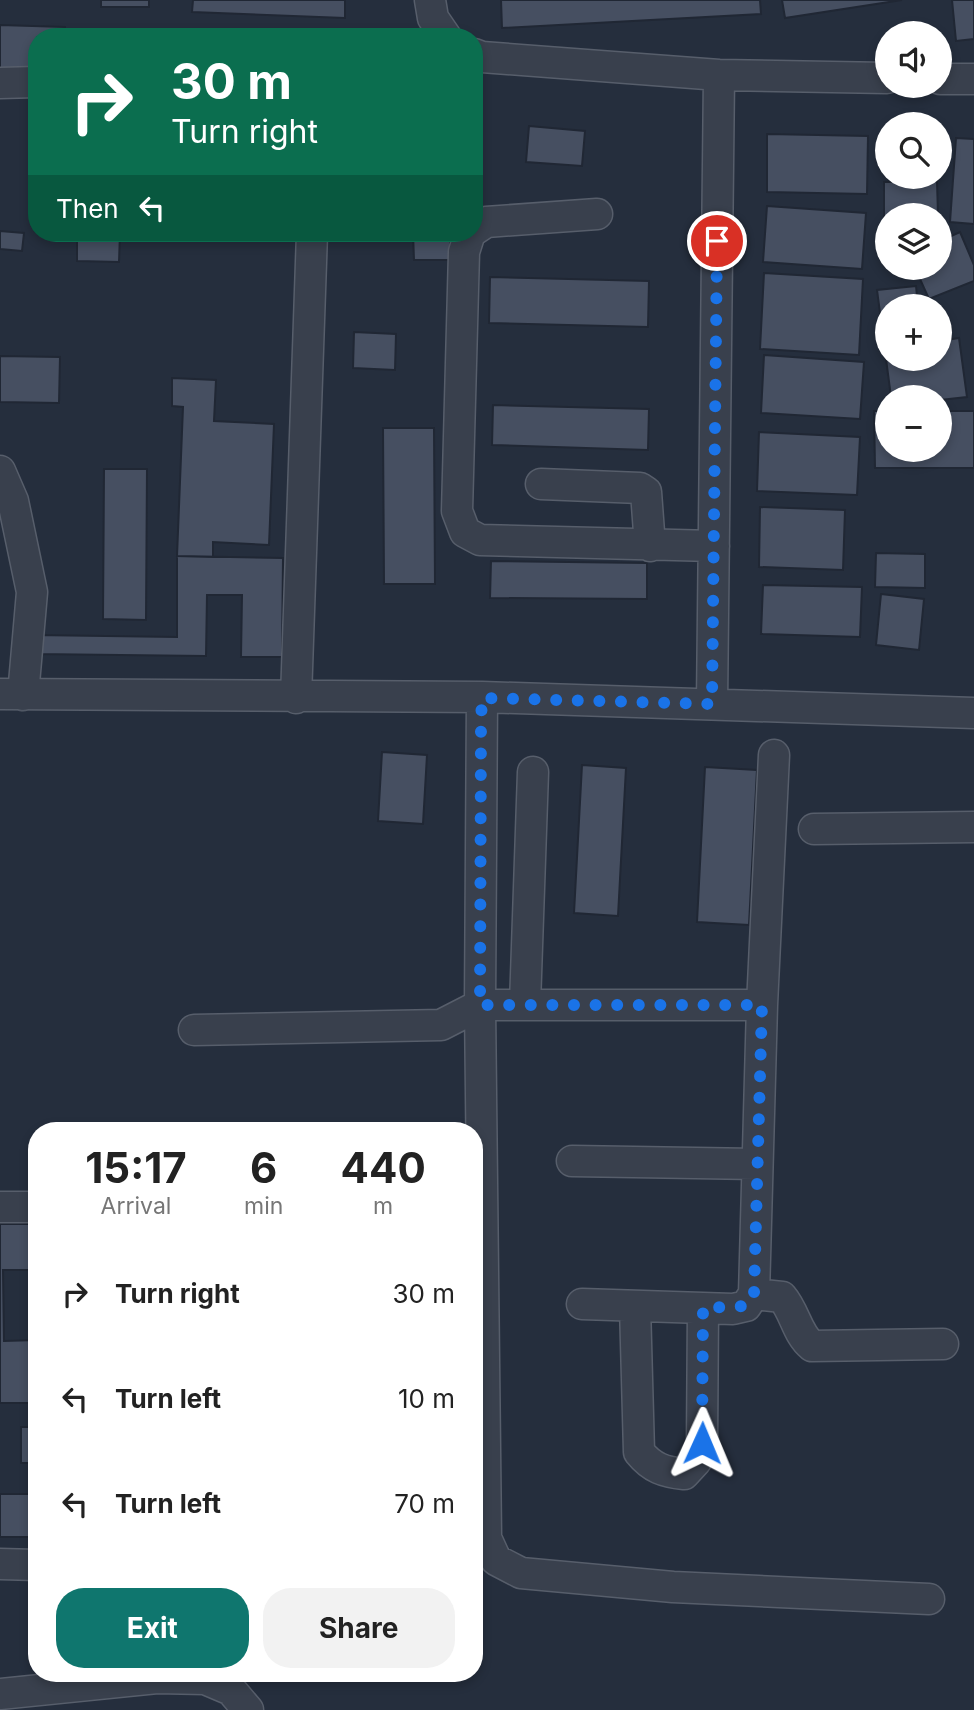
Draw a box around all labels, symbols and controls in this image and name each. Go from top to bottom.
map controls [875,21,952,462]
button: sound [875,21,952,98]
text: 30 m [171,52,292,111]
icon: right [56,56,147,147]
text: Turn right [171,112,318,151]
button: search [875,112,952,189]
icon: left [133,189,171,227]
text: Then [56,193,119,224]
button: layers [875,203,952,280]
pin [687,211,747,271]
icon: arrive [698,222,736,260]
button: + [875,294,952,371]
button: − [875,385,952,462]
text: 15:17 [85,1142,187,1193]
text: 6 [250,1142,277,1193]
text: 440 [341,1142,426,1193]
text: Arrival [101,1192,171,1220]
text: min [244,1192,283,1220]
text: m [373,1192,393,1220]
icon: right [56,1275,94,1313]
text: Turn right [115,1278,240,1309]
text: 30 m [392,1278,455,1309]
icon: left [56,1380,94,1418]
text: Turn left [115,1383,221,1414]
text: 10 m [398,1383,455,1414]
position arrow [665,1406,739,1480]
icon: left [56,1485,94,1523]
text: Turn left [115,1488,221,1519]
text: 70 m [394,1488,455,1519]
button: Exit [56,1588,249,1668]
button: Share [263,1588,455,1668]

